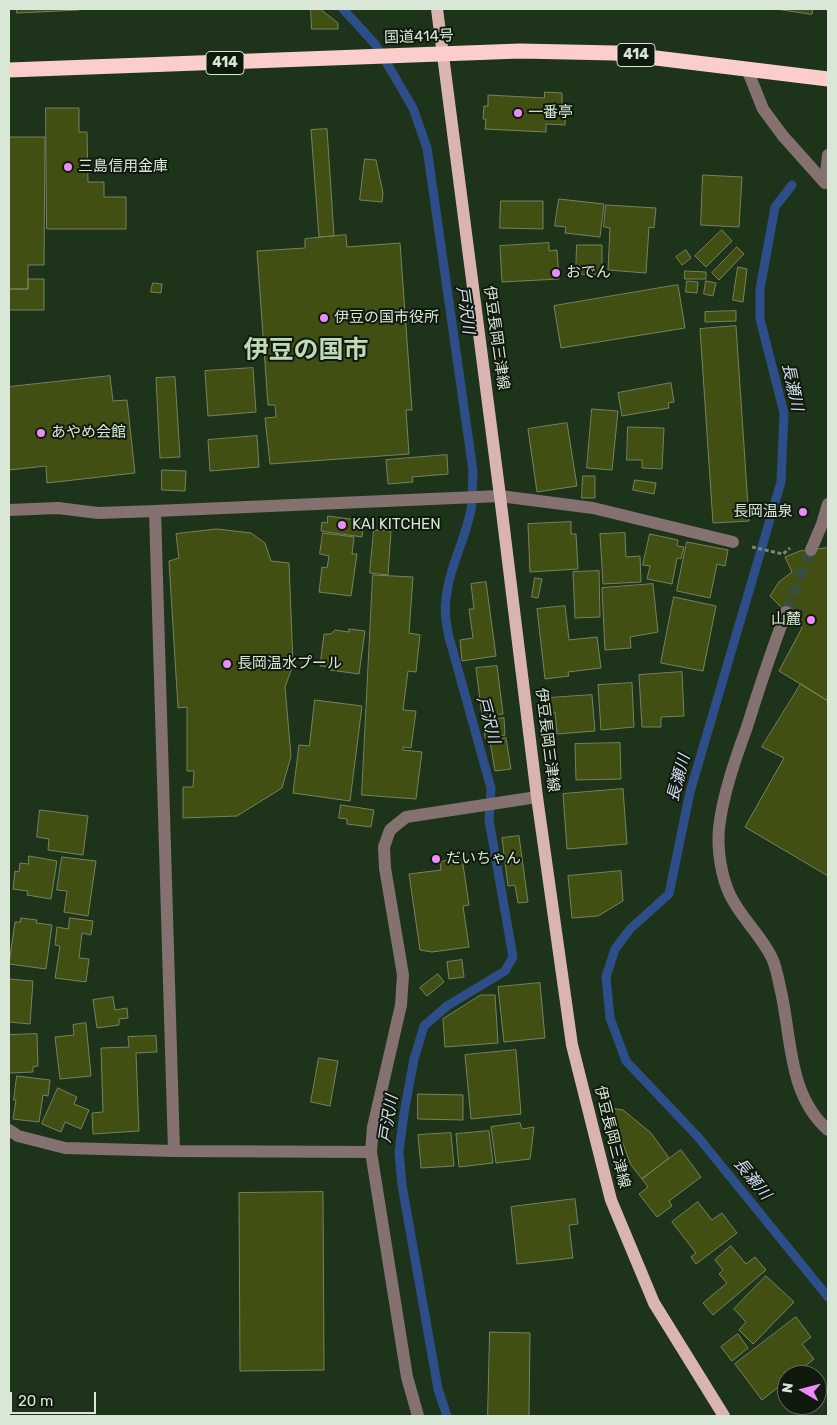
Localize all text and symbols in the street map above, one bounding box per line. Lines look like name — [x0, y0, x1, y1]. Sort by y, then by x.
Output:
street label: 国道414号 — [384, 27, 454, 47]
road number: 414 — [617, 44, 655, 66]
road number: 414 — [206, 52, 244, 74]
place label: 一番亭 — [528, 104, 573, 122]
marker: 一番亭 — [512, 107, 524, 119]
place label: 三島信用金庫 — [78, 158, 168, 176]
marker: 三島信用金庫 — [62, 161, 74, 173]
place label: おでん — [566, 264, 611, 282]
marker: おでん — [550, 267, 562, 279]
water label: 戸沢川 — [452, 285, 478, 335]
street label: 伊豆長岡三津線 — [480, 285, 512, 391]
place label: 伊豆の国市役所 — [334, 309, 439, 327]
marker: 伊豆の国市役所 — [318, 312, 330, 324]
district label: 伊豆の国市 — [244, 336, 368, 366]
water label: 長瀬川 — [778, 362, 806, 412]
place label: あやめ会館 — [51, 424, 126, 442]
marker: あやめ会館 — [35, 427, 47, 439]
place label: 長岡温泉 — [733, 503, 793, 521]
marker: 長岡温泉 — [797, 506, 809, 518]
place label: KAI KITCHEN — [352, 516, 441, 534]
marker: KAI KITCHEN — [336, 519, 348, 531]
place label: 山麓 — [771, 611, 801, 629]
marker: 山麓 — [805, 614, 817, 626]
place label: 長岡温水プール — [237, 655, 342, 673]
marker: 長岡温水プール — [221, 658, 233, 670]
street label: 伊豆長岡三津線 — [532, 687, 562, 793]
water label: 戸沢川 — [473, 694, 503, 746]
water label: 長瀬川 — [664, 752, 694, 804]
place label: だいちゃん — [446, 850, 521, 868]
marker: だいちゃん — [430, 853, 442, 865]
street label: 伊豆長岡三津線 — [591, 1084, 633, 1190]
water label: 戸沢川 — [376, 1094, 402, 1144]
water label: 長瀬川 — [729, 1154, 775, 1204]
north arrow — [777, 1365, 827, 1415]
scale bar — [12, 1382, 99, 1414]
text: N — [779, 1382, 797, 1394]
text: 20 m — [18, 1392, 53, 1410]

